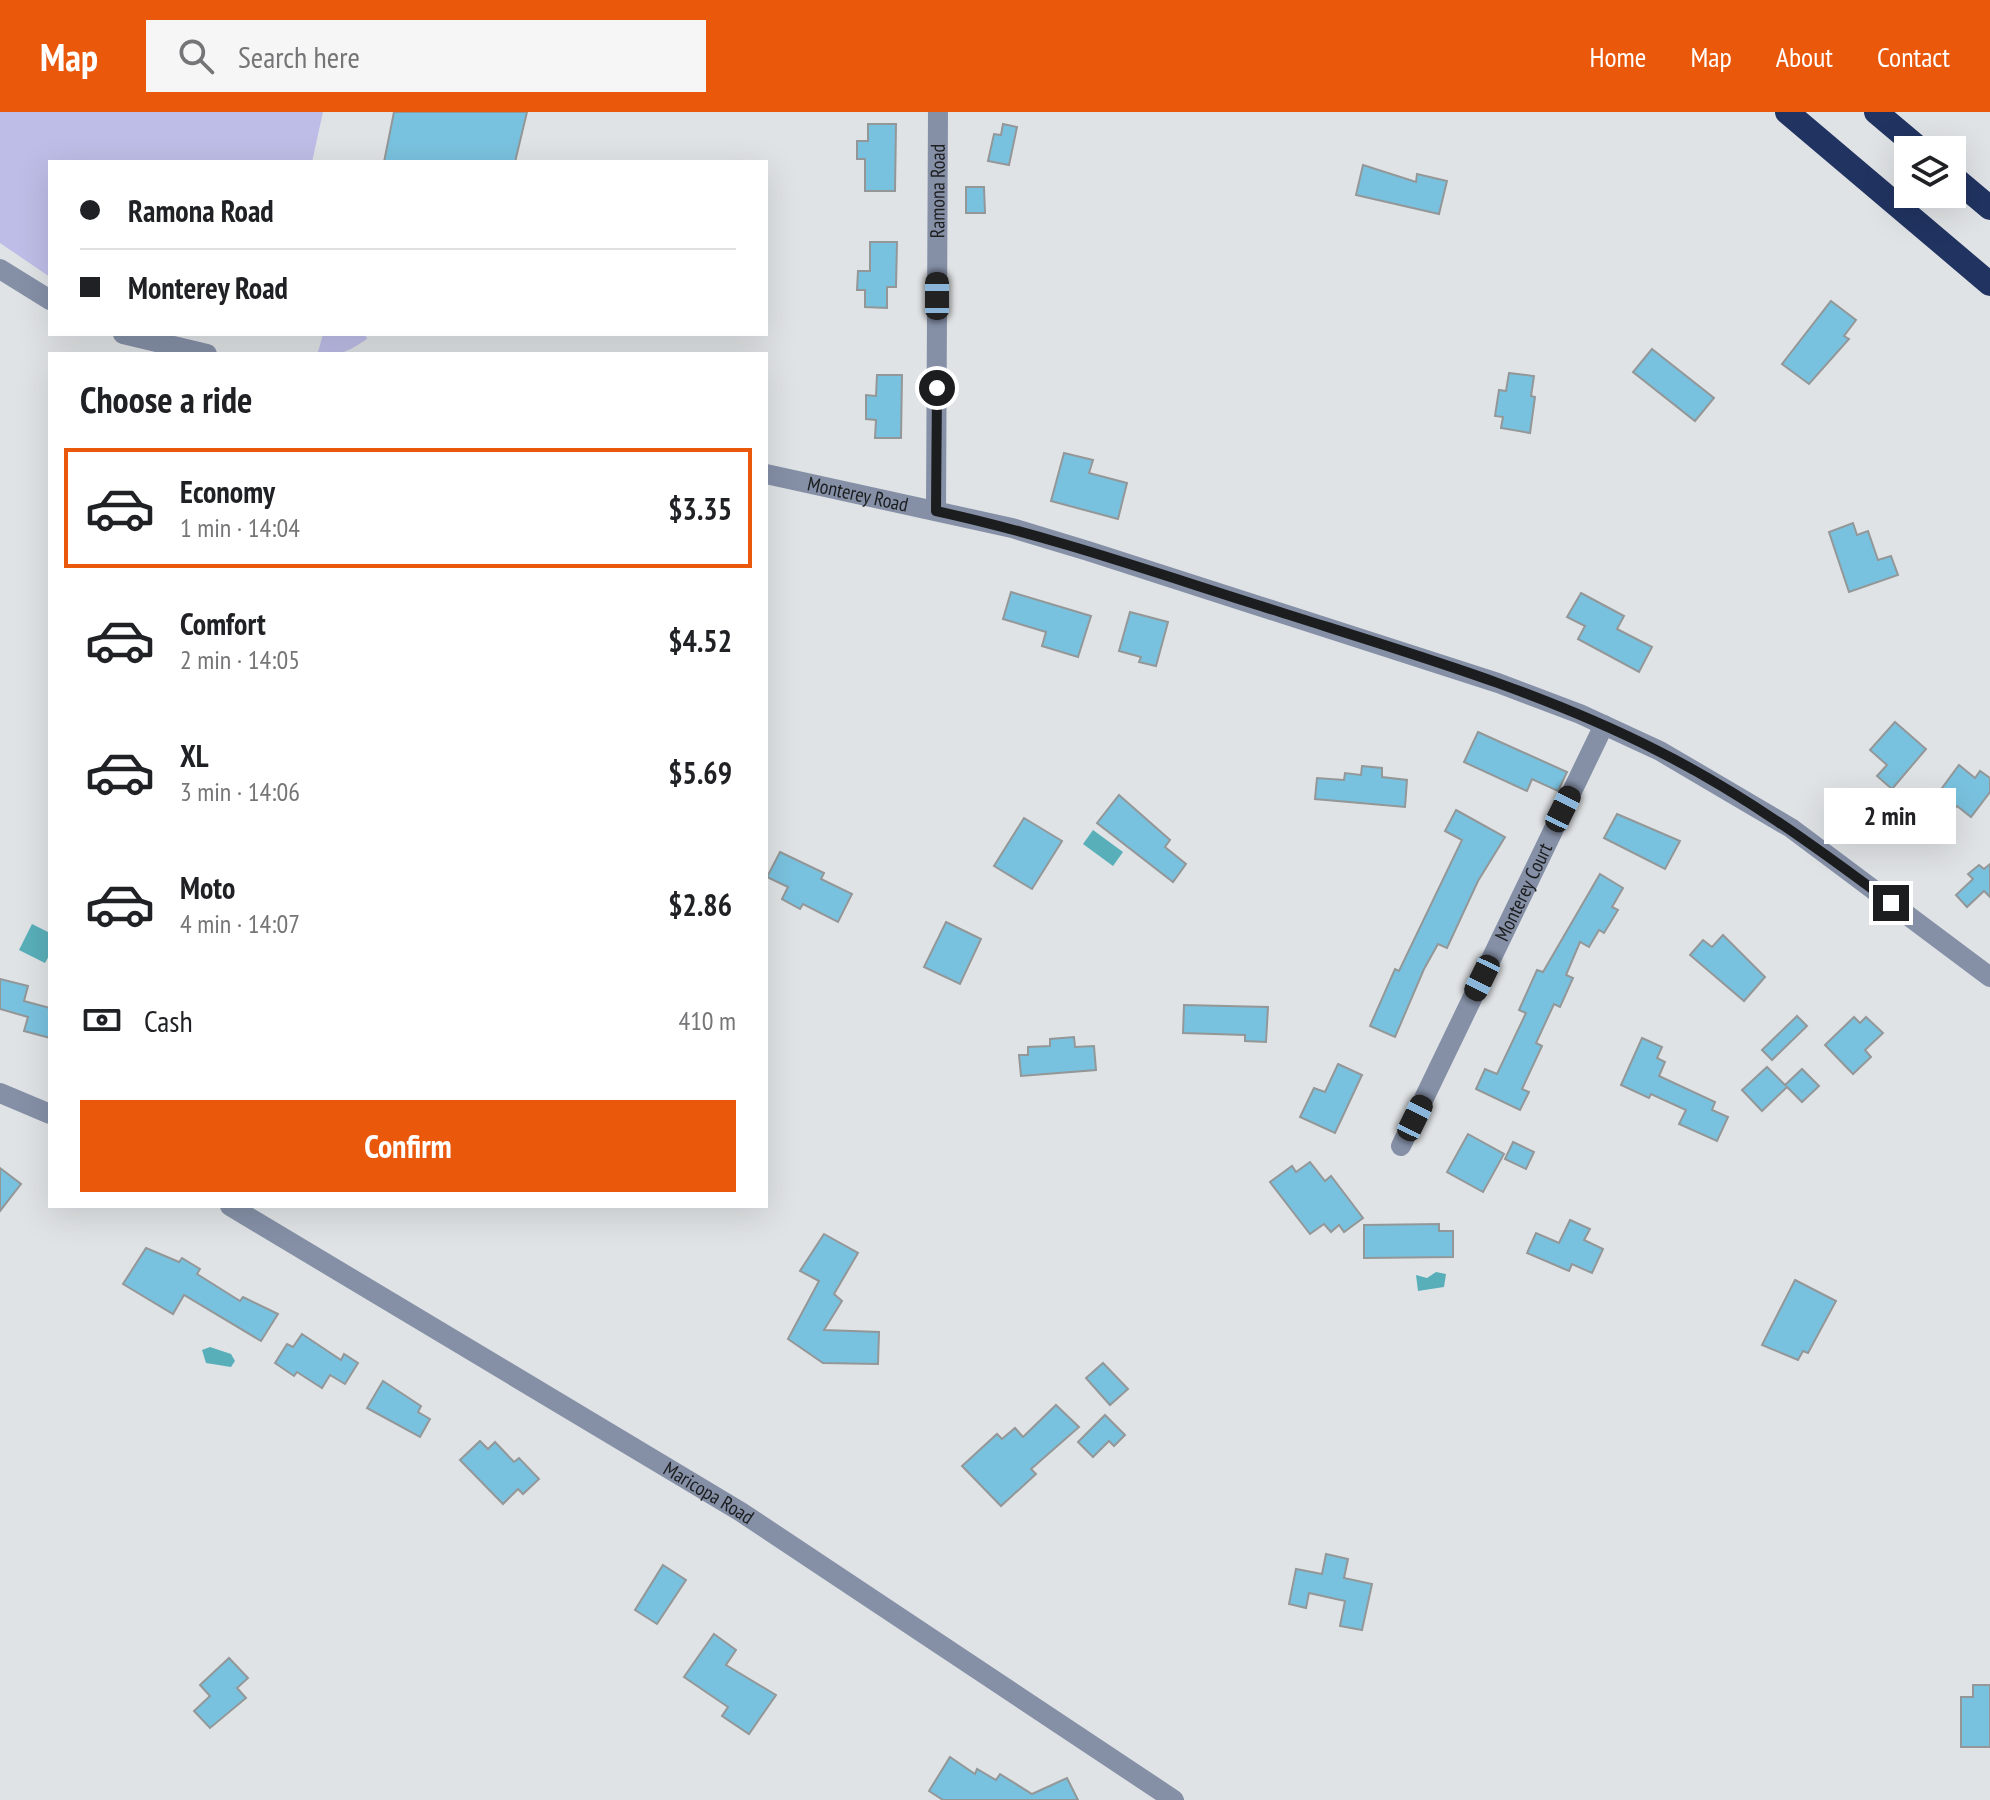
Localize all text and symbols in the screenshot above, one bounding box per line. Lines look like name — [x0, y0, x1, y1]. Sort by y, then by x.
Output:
search box — [146, 20, 706, 92]
text: Map — [40, 32, 98, 81]
icon: search — [174, 34, 218, 78]
text: Search here — [238, 37, 360, 76]
text: Home — [1590, 38, 1646, 75]
text: Map — [1690, 38, 1732, 75]
text: About — [1776, 38, 1833, 75]
text: Contact — [1877, 38, 1950, 75]
map controls — [1894, 136, 1966, 208]
button: layers — [1894, 136, 1966, 208]
street label: Ramona Road — [924, 144, 951, 238]
text: Ramona Road — [128, 191, 274, 230]
text: Monterey Road — [128, 268, 288, 307]
car — [925, 272, 949, 320]
route start — [919, 370, 955, 406]
text: Choose a ride — [80, 376, 252, 423]
street label: Monterey Road — [805, 470, 911, 518]
icon: car — [84, 472, 156, 544]
text: Economy — [180, 472, 275, 511]
text: $3.35 — [668, 489, 732, 528]
text: 1 min · 14:04 — [180, 511, 300, 544]
icon: car — [84, 604, 156, 676]
text: Comfort — [180, 604, 266, 643]
text: $4.52 — [668, 621, 732, 660]
text: 2 min · 14:05 — [180, 643, 300, 676]
icon: car — [84, 736, 156, 808]
text: XL — [180, 736, 209, 775]
text: $5.69 — [668, 753, 732, 792]
text: 3 min · 14:06 — [180, 775, 300, 808]
car — [1542, 782, 1584, 836]
callout: 2 min — [1825, 787, 1957, 843]
text: 2 min — [1864, 799, 1916, 832]
street label: Monterey Court — [1489, 838, 1558, 945]
icon: car — [84, 868, 156, 940]
text: Moto — [180, 868, 235, 907]
text: $2.86 — [668, 885, 732, 924]
route end — [1873, 885, 1909, 921]
text: 4 min · 14:07 — [180, 907, 300, 940]
car — [1461, 951, 1503, 1005]
icon: cash — [80, 998, 124, 1042]
text: Cash — [144, 1001, 193, 1040]
text: 410 m — [678, 1004, 736, 1037]
car — [1394, 1091, 1436, 1145]
button: Confirm — [80, 1100, 736, 1192]
street label: Maricopa Road — [659, 1456, 759, 1530]

